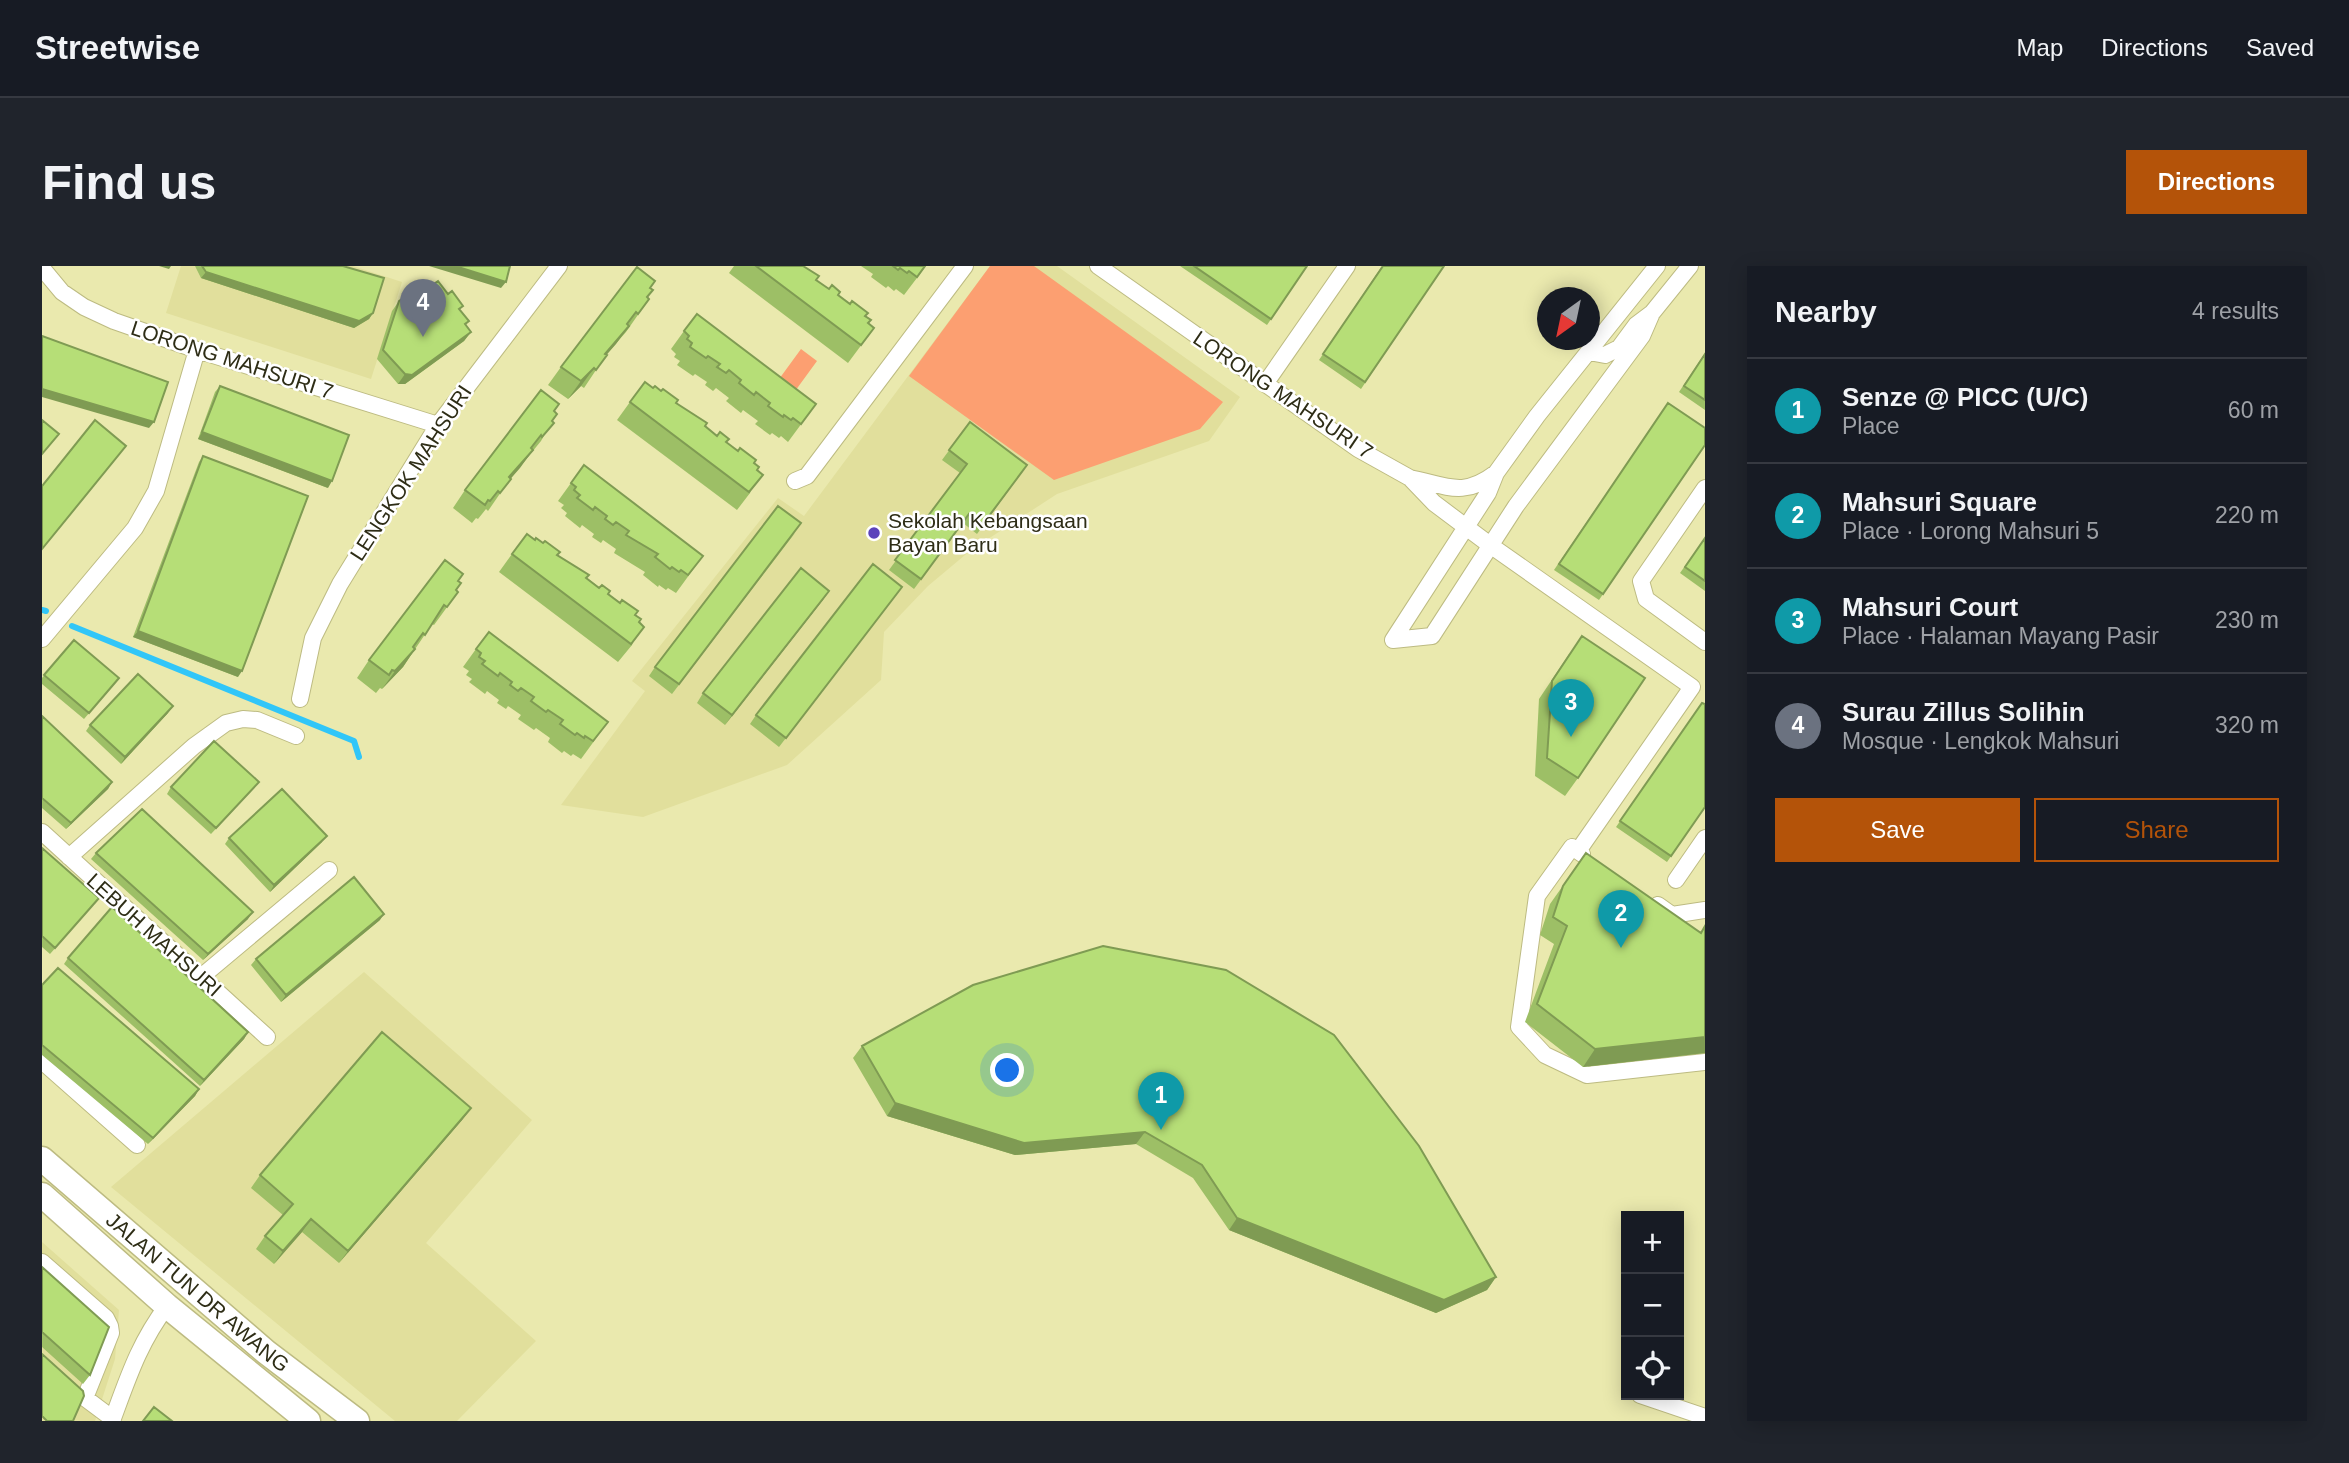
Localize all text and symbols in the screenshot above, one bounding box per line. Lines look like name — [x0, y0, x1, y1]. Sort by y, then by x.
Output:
text: Streetwise — [35, 29, 200, 66]
text: Map — [2017, 34, 2063, 61]
text: Directions — [2101, 34, 2208, 61]
text: Saved — [2246, 34, 2314, 61]
button: Directions — [2126, 150, 2307, 214]
text: Find us — [42, 155, 216, 209]
pin: 4 — [400, 279, 446, 337]
north arrow — [1537, 287, 1600, 350]
text: Nearby — [1775, 295, 1877, 328]
text: 4 results — [2192, 298, 2279, 324]
street label: LORONG MAHSURI 7 — [128, 316, 336, 403]
street label: LORONG MAHSURI 7 — [1189, 326, 1377, 463]
street label: LENGKOK MAHSURI — [345, 381, 476, 565]
text: Senze @ PICC (U/C) — [1842, 382, 2088, 412]
text: 1 — [1792, 397, 1804, 423]
text: 60 m — [2228, 397, 2279, 423]
text: Place — [1842, 413, 1900, 439]
text: Mahsuri Square — [1842, 487, 2037, 517]
text: 2 — [1792, 502, 1804, 528]
text: 220 m — [2215, 502, 2279, 528]
place label: Sekolah Kebangsaan Bayan Baru — [888, 509, 1088, 556]
text: Place · Lorong Mahsuri 5 — [1842, 518, 2099, 544]
marker: Sekolah Kebangsaan Bayan Baru — [866, 525, 882, 541]
text: Mahsuri Court — [1842, 592, 2018, 622]
text: 3 — [1792, 607, 1804, 633]
text: 230 m — [2215, 607, 2279, 633]
text: Place · Halaman Mayang Pasir — [1842, 623, 2159, 649]
pin: 3 — [1548, 679, 1594, 737]
text: Surau Zillus Solihin — [1842, 697, 2085, 727]
text: 4 — [1792, 712, 1804, 738]
text: 320 m — [2215, 712, 2279, 738]
text: Mosque · Lengkok Mahsuri — [1842, 728, 2119, 754]
button: Save — [1775, 798, 2020, 862]
button: Share — [2034, 798, 2279, 862]
street label: LEBUH MAHSURI — [82, 868, 226, 1001]
pin: 2 — [1598, 890, 1644, 948]
your location — [990, 1053, 1024, 1087]
pin: 1 — [1138, 1072, 1184, 1130]
street label: JALAN TUN DR AWANG — [102, 1208, 294, 1376]
map controls — [1621, 1211, 1684, 1400]
button: + — [1621, 1211, 1684, 1274]
button: − — [1621, 1274, 1684, 1337]
button: locate — [1621, 1337, 1684, 1400]

